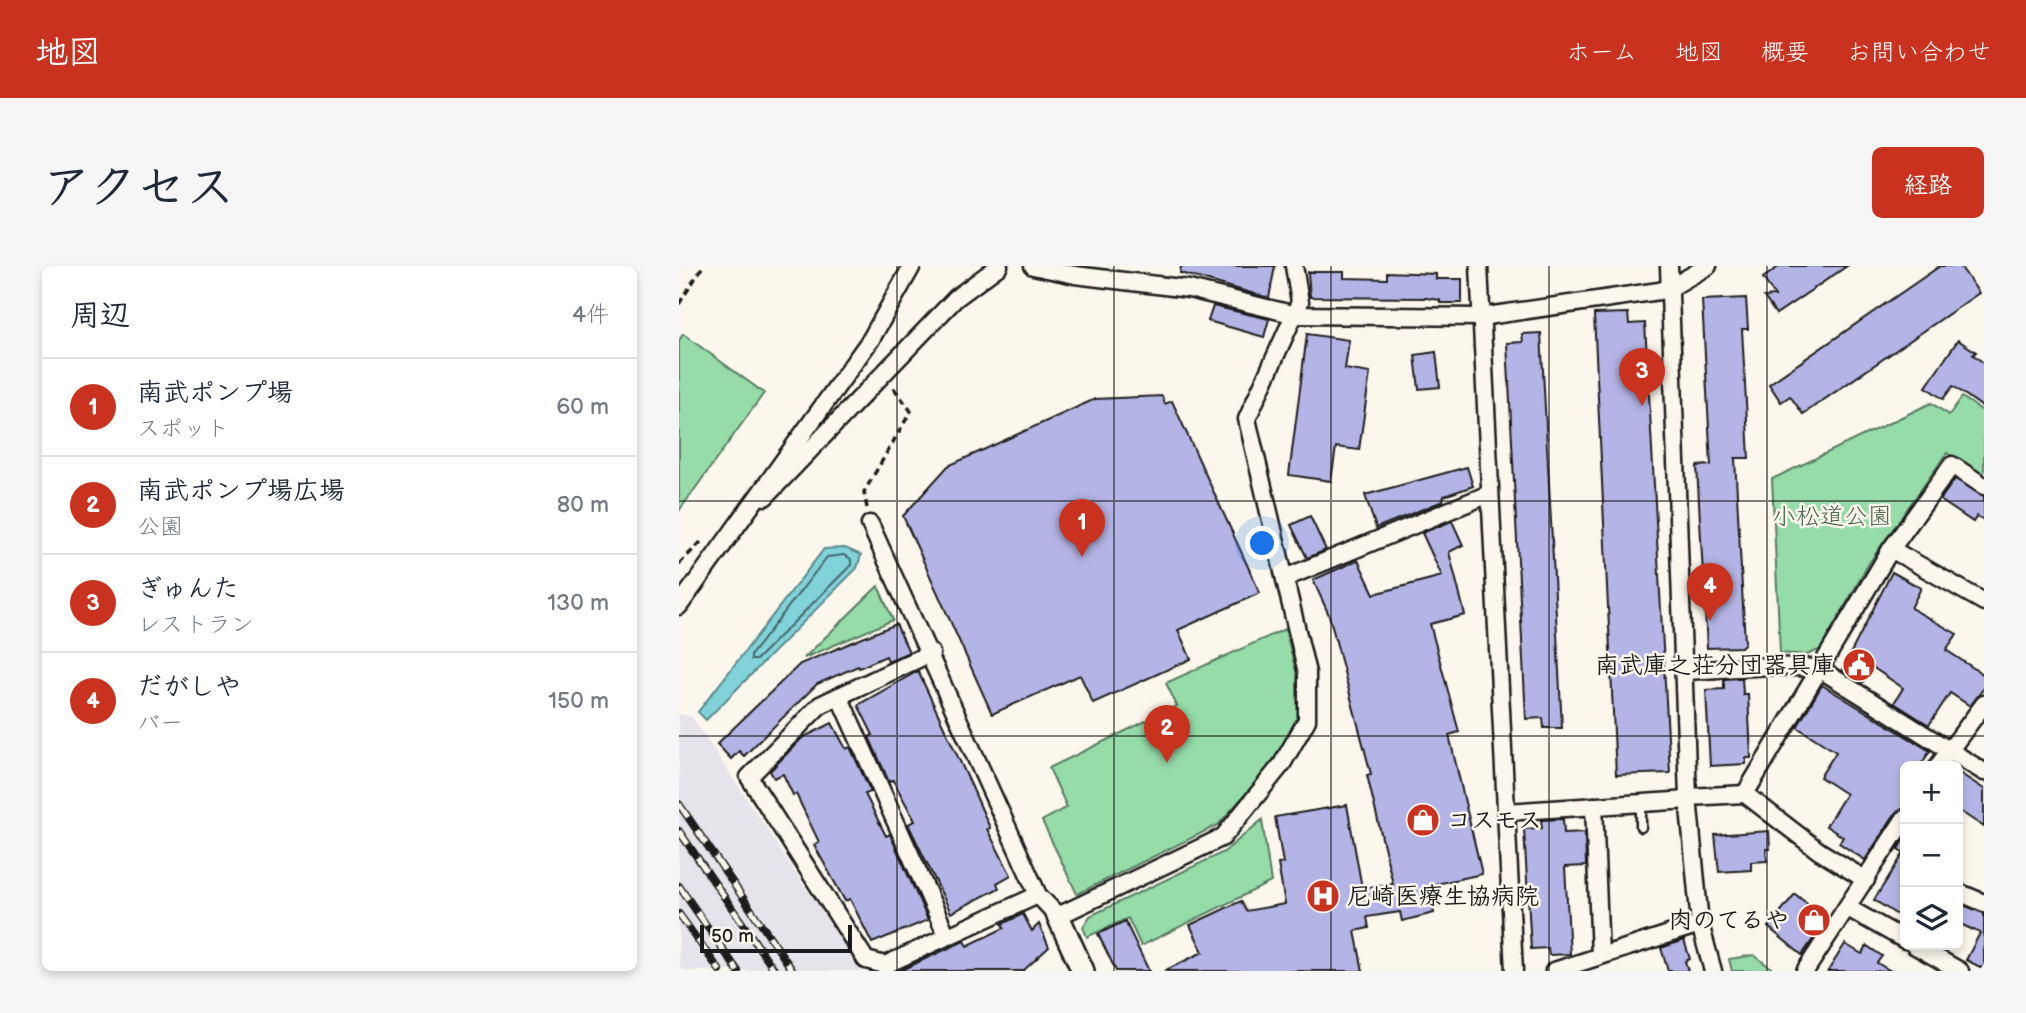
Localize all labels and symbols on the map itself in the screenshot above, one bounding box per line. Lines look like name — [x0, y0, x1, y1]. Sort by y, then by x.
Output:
pin: 3 — [1619, 348, 1665, 406]
pin: 1 — [1059, 499, 1105, 557]
park label: 小松道公園 — [1772, 502, 1892, 531]
your location — [1245, 526, 1279, 560]
pin: 4 — [1687, 563, 1733, 621]
public building icon: 南武庫之荘分団器具庫 — [1840, 646, 1878, 684]
place label: 南武庫之荘分団器具庫 — [1595, 651, 1835, 680]
pin: 2 — [1144, 705, 1190, 763]
shop icon: コスモス — [1404, 801, 1442, 839]
place label: コスモス — [1447, 806, 1542, 835]
hospital icon: 尼崎医療生協病院 — [1304, 877, 1342, 915]
place label: 尼崎医療生協病院 — [1347, 882, 1539, 911]
shop icon: 肉のてるや — [1795, 901, 1833, 939]
place label: 肉のてるや — [1669, 906, 1789, 935]
scale bar — [700, 922, 852, 954]

